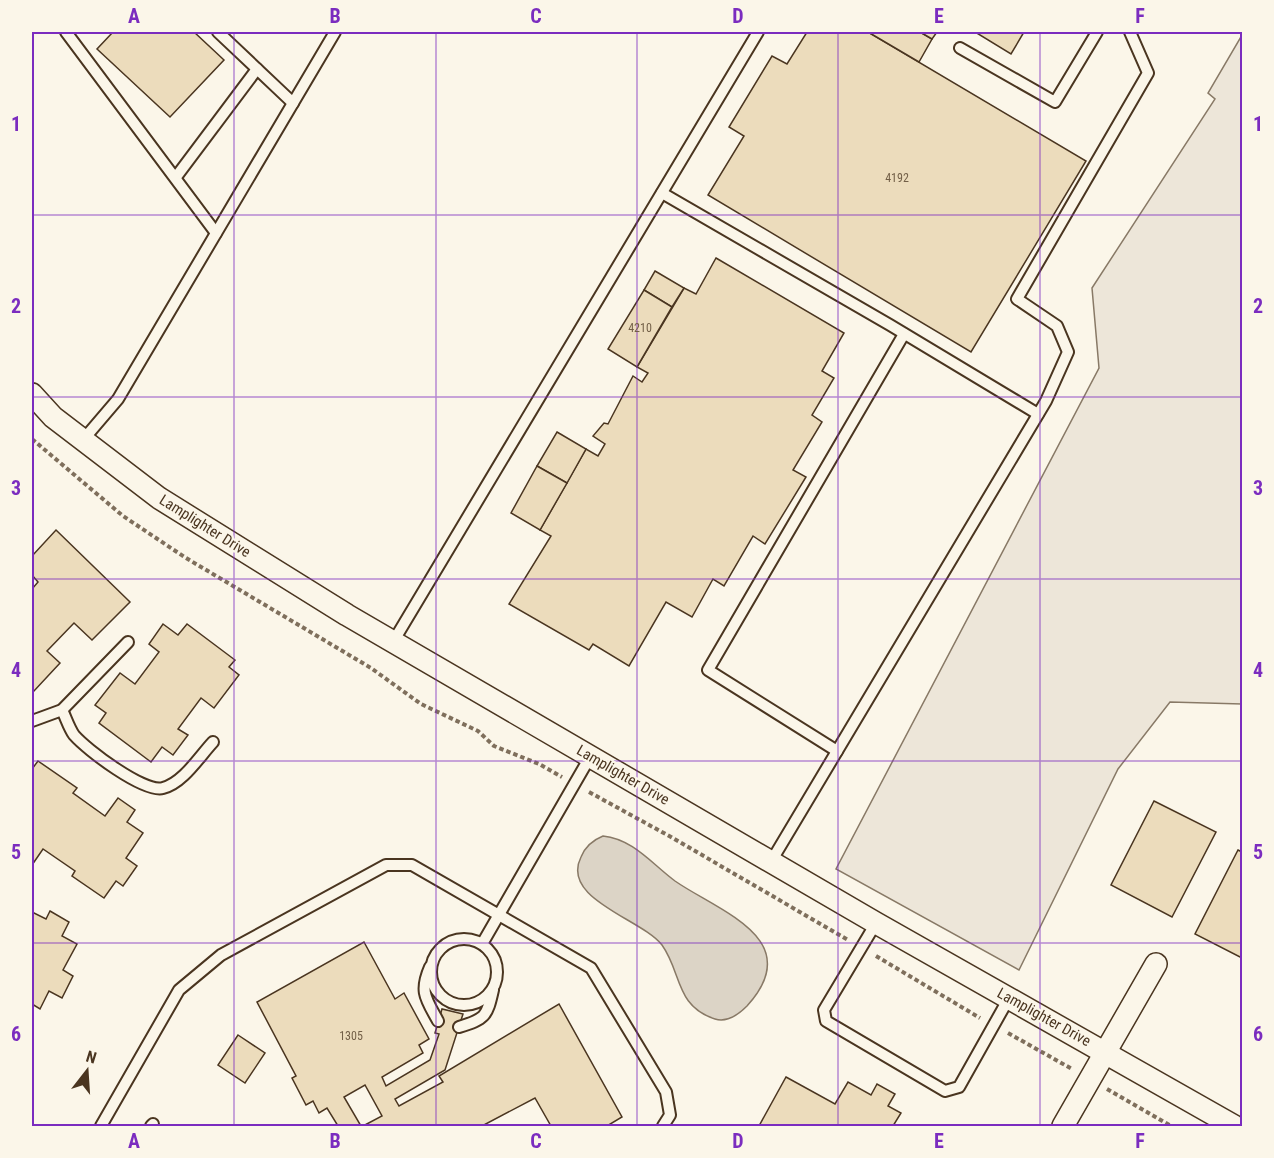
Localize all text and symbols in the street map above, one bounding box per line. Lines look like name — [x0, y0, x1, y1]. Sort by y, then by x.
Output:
text: A — [128, 4, 140, 28]
text: B — [329, 4, 341, 28]
text: C — [530, 4, 542, 28]
text: D — [732, 4, 744, 28]
text: E — [934, 4, 944, 28]
text: F — [1135, 4, 1145, 28]
text: 1 — [11, 112, 21, 136]
text: 1 — [1253, 112, 1263, 136]
house number: 4192 — [885, 171, 909, 185]
text: 2 — [11, 294, 21, 318]
text: 2 — [1253, 294, 1263, 318]
house number: 4210 — [628, 321, 652, 335]
text: 3 — [11, 476, 21, 500]
text: 3 — [1253, 476, 1263, 500]
street label: Lamplighter Drive — [156, 491, 254, 561]
text: 4 — [11, 658, 21, 682]
text: 4 — [1253, 658, 1263, 682]
street label: Lamplighter Drive — [573, 741, 673, 809]
text: 5 — [11, 840, 21, 864]
text: 5 — [1253, 840, 1263, 864]
street label: Lamplighter Drive — [994, 984, 1094, 1050]
text: 6 — [11, 1022, 21, 1046]
text: 6 — [1253, 1022, 1263, 1046]
house number: 1305 — [339, 1029, 363, 1043]
north arrow — [57, 1041, 117, 1101]
text: N — [84, 1047, 99, 1068]
text: A — [128, 1129, 140, 1153]
text: B — [329, 1129, 341, 1153]
text: C — [530, 1129, 542, 1153]
text: D — [732, 1129, 744, 1153]
text: E — [934, 1129, 944, 1153]
text: F — [1135, 1129, 1145, 1153]

